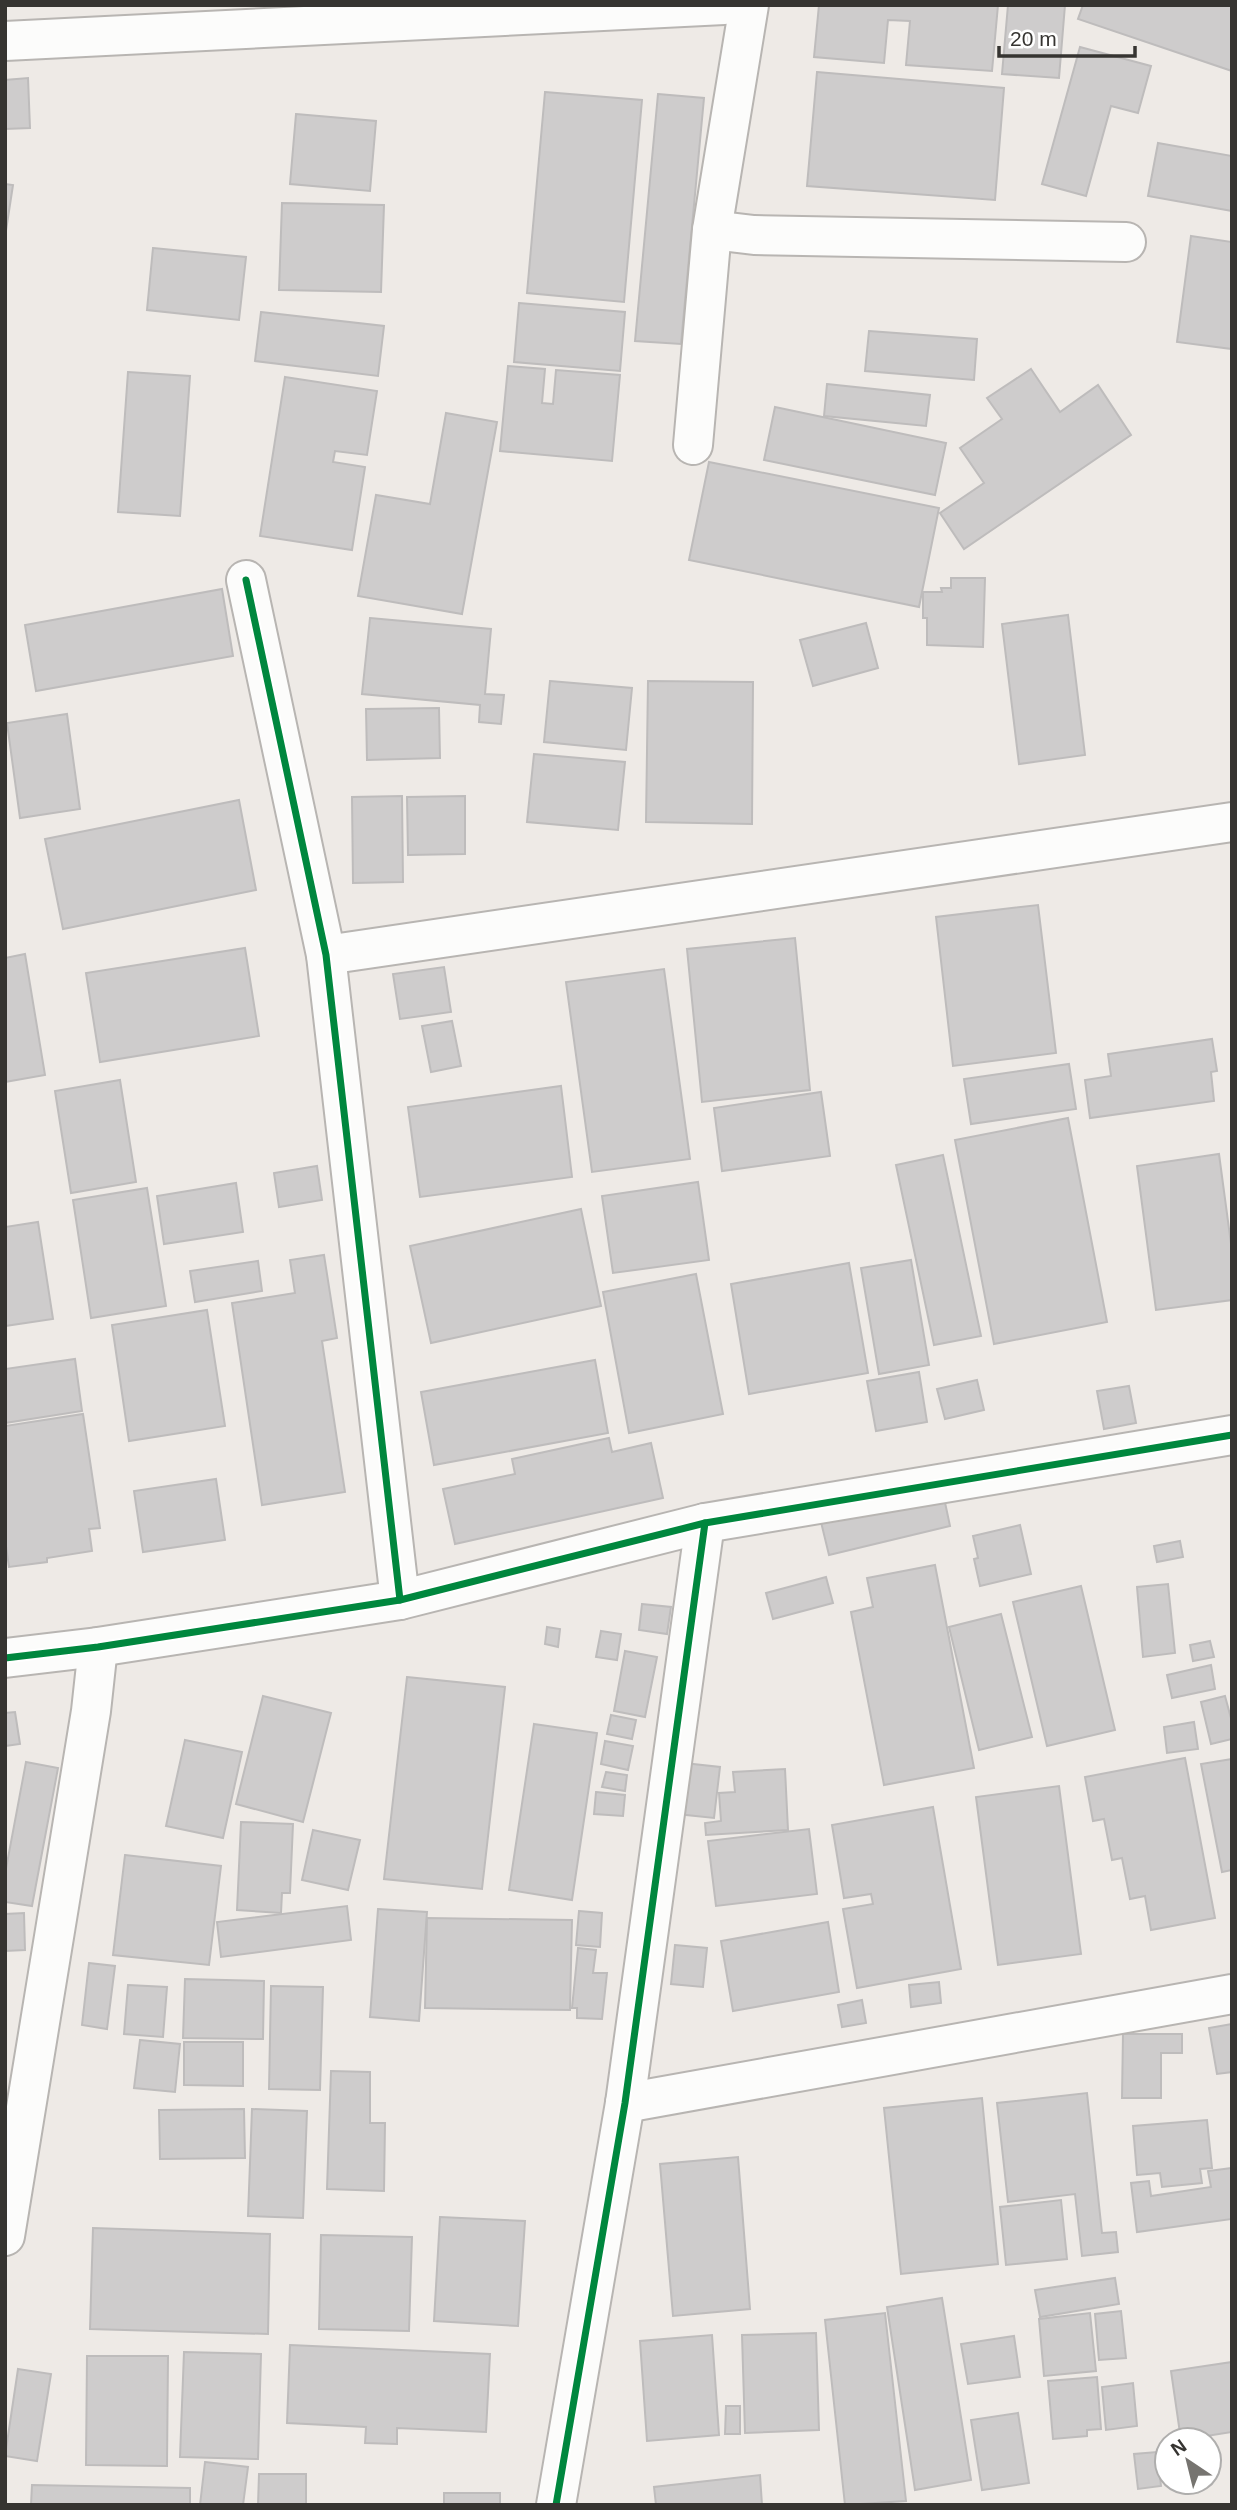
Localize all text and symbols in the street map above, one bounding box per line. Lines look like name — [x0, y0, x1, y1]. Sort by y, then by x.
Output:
scale bar — [999, 14, 1136, 58]
text: 20 m — [1010, 27, 1057, 50]
north arrow — [1153, 2426, 1223, 2496]
text: N — [1167, 2435, 1190, 2460]

